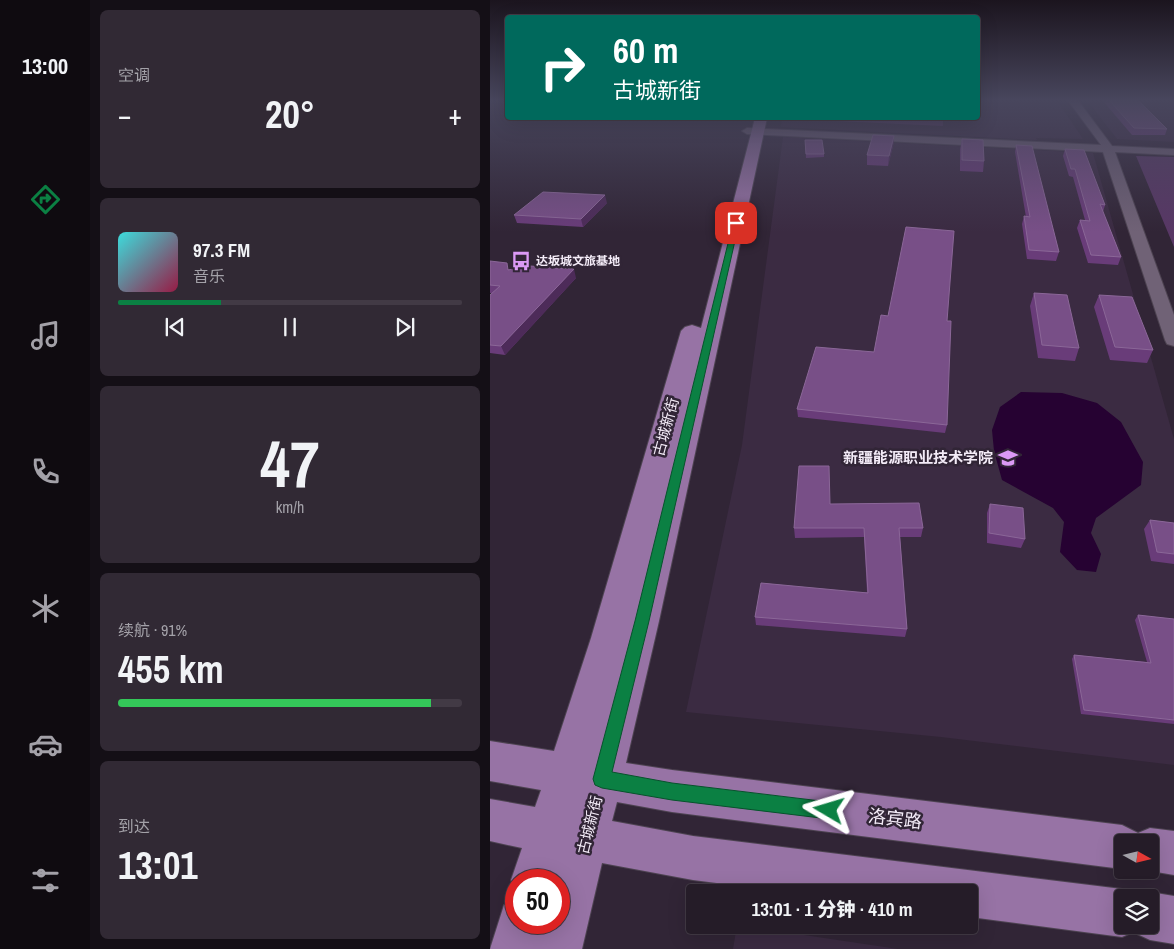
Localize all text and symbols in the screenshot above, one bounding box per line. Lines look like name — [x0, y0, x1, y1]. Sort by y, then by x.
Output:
text: 60 m — [613, 27, 678, 74]
icon: right — [530, 35, 595, 100]
text: 13:00 — [22, 51, 68, 81]
text: 空调 — [118, 64, 150, 86]
text: 古城新街 — [613, 75, 701, 105]
text: 20° — [265, 89, 315, 140]
text: − — [118, 96, 131, 134]
text: + — [449, 96, 462, 134]
icon: directions — [28, 182, 63, 217]
pin — [715, 202, 757, 244]
icon: arrive — [722, 209, 750, 237]
text: 97.3 FM — [193, 237, 250, 263]
bus stop icon: 达坂城文旅基地 — [510, 250, 532, 272]
place label: 达坂城文旅基地 — [536, 253, 620, 269]
text: 音乐 — [193, 265, 225, 287]
icon: previous — [161, 313, 189, 341]
icon: pause — [276, 313, 304, 341]
icon: next — [391, 313, 419, 341]
icon: music — [28, 318, 63, 353]
street label: 古城新街 — [648, 395, 683, 459]
text: 47 — [260, 420, 320, 507]
place label: 新疆能源职业技术学院 — [843, 447, 993, 468]
school or university icon: 新疆能源职业技术学院 — [997, 447, 1019, 469]
icon: phone — [28, 454, 63, 489]
text: km/h — [276, 496, 304, 518]
icon: climate — [28, 591, 63, 626]
text: 续航 · 91% — [118, 619, 187, 641]
text: 455 km — [118, 644, 224, 695]
icon: car — [28, 727, 63, 762]
position arrow — [802, 783, 854, 835]
street label: 古城新街 — [572, 793, 607, 857]
street label: 洛宾路 — [867, 803, 923, 834]
text: 到达 — [118, 815, 150, 837]
north arrow — [1114, 834, 1159, 879]
map controls — [1114, 834, 1159, 934]
text: 13:01 — [118, 840, 198, 891]
icon: filters — [28, 863, 63, 898]
speed limit sign: 50 — [505, 869, 570, 934]
button: layers — [1114, 889, 1159, 934]
text: 13:01 · 1 分钟 · 410 m — [751, 896, 913, 922]

